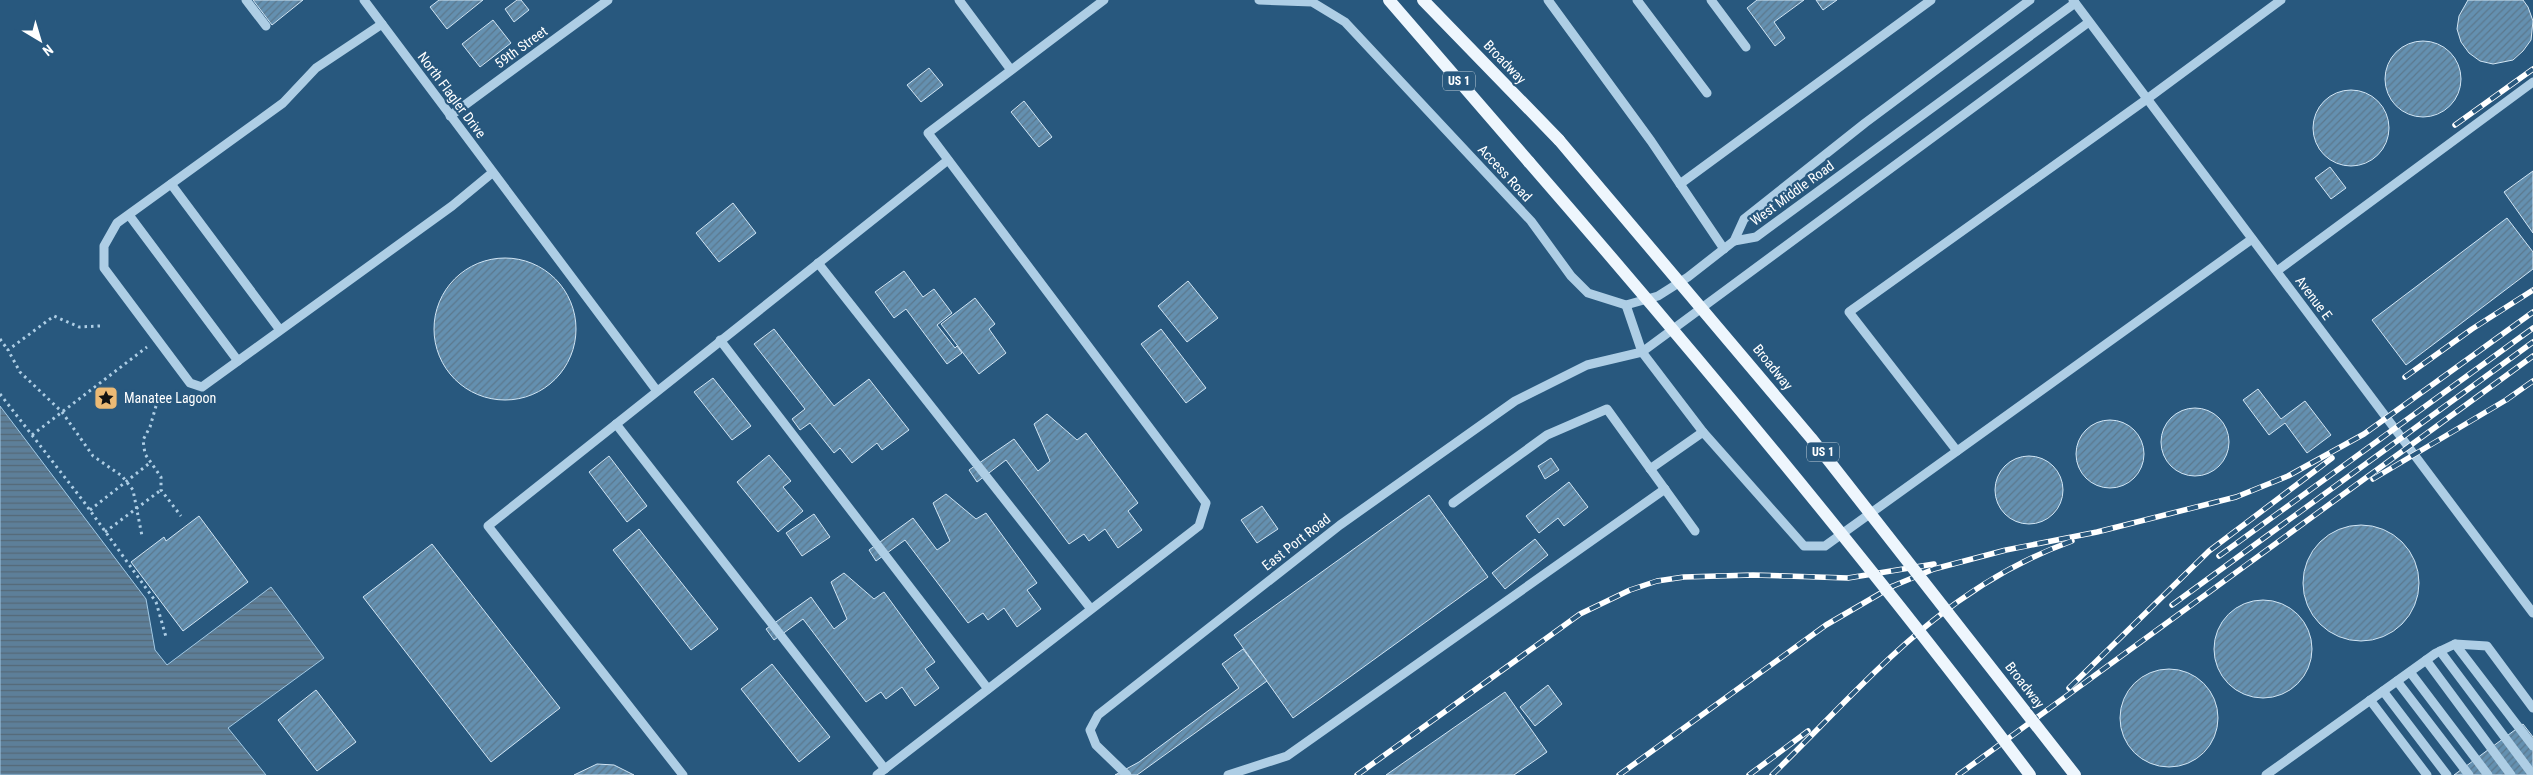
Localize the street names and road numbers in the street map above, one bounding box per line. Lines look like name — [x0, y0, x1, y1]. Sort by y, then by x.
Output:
street label: 59th Street — [492, 23, 550, 71]
street label: Broadway — [1480, 37, 1530, 87]
street label: North Flagler Drive — [415, 49, 490, 141]
road number: US 1 — [1443, 72, 1475, 90]
street label: Access Road — [1475, 141, 1535, 205]
street label: West Middle Road — [1747, 157, 1837, 229]
street label: Avenue E — [2292, 273, 2336, 323]
street label: Broadway — [1750, 341, 1796, 393]
road number: US 1 — [1807, 442, 1839, 462]
street label: East Port Road — [1259, 510, 1333, 574]
street label: Broadway — [2002, 659, 2048, 711]

